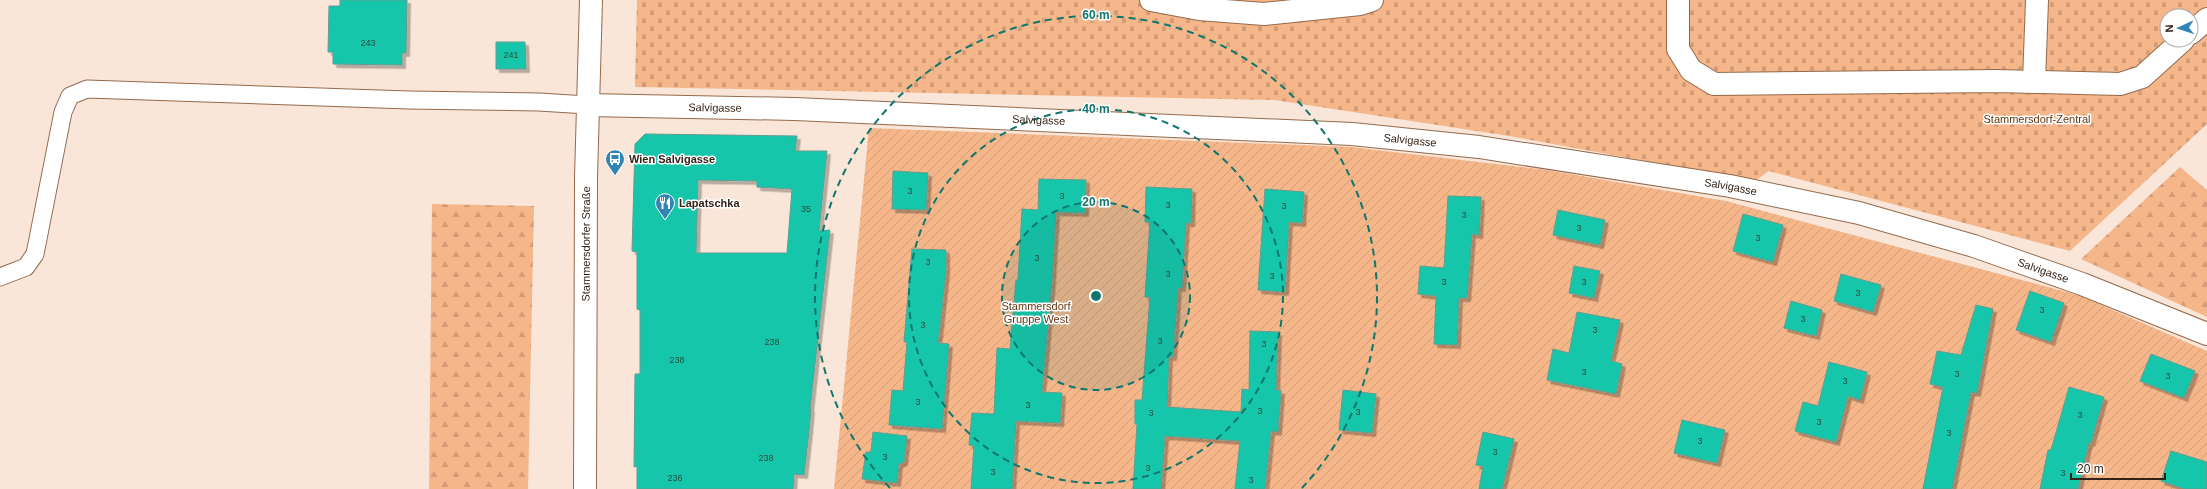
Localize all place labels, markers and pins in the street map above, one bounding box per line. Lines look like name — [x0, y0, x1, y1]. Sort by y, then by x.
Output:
bus stop icon: Wien Salvigasse — [604, 148, 626, 176]
place label: Wien Salvigasse — [629, 153, 715, 165]
restaurant icon: Lapatschka — [654, 192, 676, 220]
place label: Lapatschka — [679, 197, 740, 209]
centre of rings — [1089, 289, 1103, 303]

